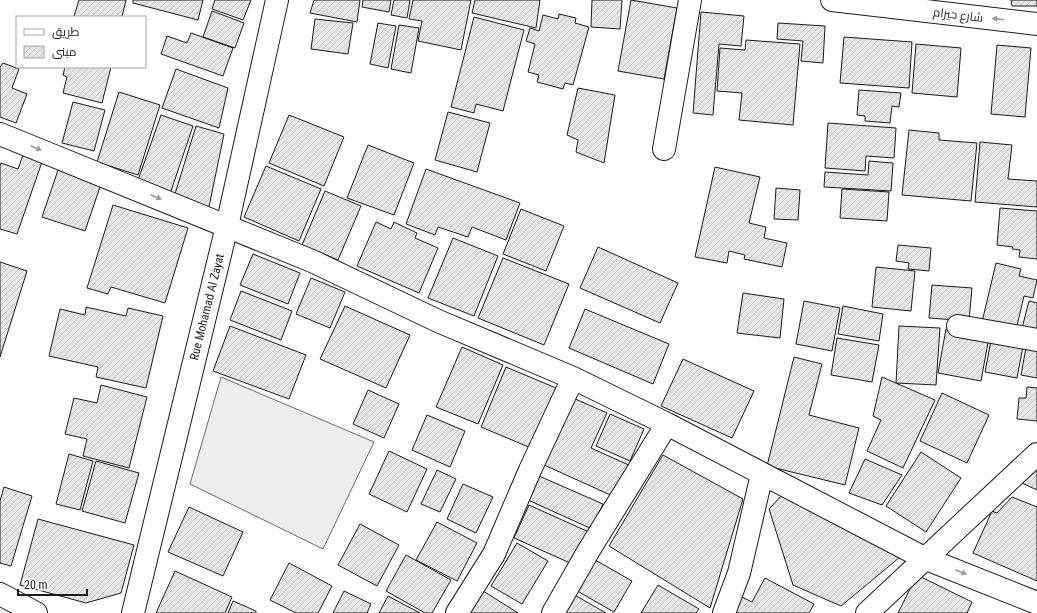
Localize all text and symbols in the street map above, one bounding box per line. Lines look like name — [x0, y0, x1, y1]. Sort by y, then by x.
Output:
street label: شارع حيرام — [932, 5, 984, 26]
legend — [16, 16, 146, 68]
one-way arrow — [992, 16, 1004, 22]
text: طريق — [52, 25, 80, 39]
text: مبنى — [52, 45, 77, 59]
one-way arrow — [31, 146, 43, 152]
one-way arrow — [151, 195, 163, 201]
street label: Rue Mohamad Al Zayat — [187, 252, 227, 362]
one-way arrow — [955, 570, 967, 576]
scale bar — [18, 571, 87, 597]
text: 20 m — [24, 578, 48, 592]

